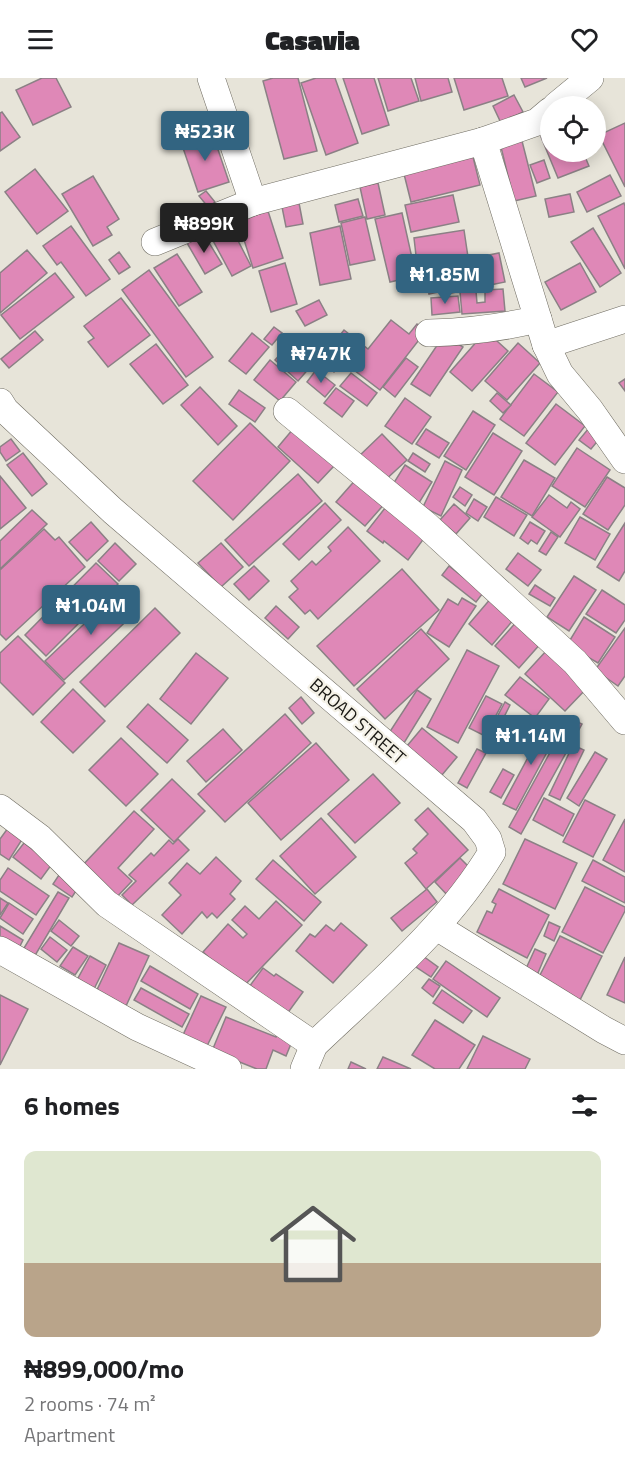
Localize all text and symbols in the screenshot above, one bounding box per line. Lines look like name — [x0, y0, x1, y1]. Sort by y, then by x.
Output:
text: Casavia — [265, 19, 360, 60]
icon: menu — [24, 23, 57, 56]
icon: heart — [568, 23, 601, 56]
map controls — [540, 96, 606, 162]
button: locate — [540, 96, 606, 162]
pin: ₦523K — [163, 111, 247, 162]
text: ₦523K — [175, 115, 235, 146]
pin: ₦899K — [162, 203, 246, 254]
text: ₦899K — [174, 207, 234, 238]
pin: ₦1.85M — [396, 254, 494, 305]
text: ₦1.85M — [410, 258, 480, 289]
pin: ₦747K — [279, 333, 363, 384]
text: ₦747K — [291, 337, 351, 368]
pin: ₦1.04M — [42, 585, 140, 636]
text: ₦1.04M — [56, 589, 126, 620]
street label: BROAD STREET — [304, 672, 412, 771]
pin: ₦1.14M — [482, 715, 580, 766]
text: ₦1.14M — [496, 719, 566, 750]
text: 6 homes — [24, 1086, 120, 1125]
icon: filters — [568, 1089, 601, 1122]
icon: home — [259, 1190, 367, 1298]
text: ₦899,000/mo — [24, 1349, 184, 1388]
text: 2 rooms · 74 m² — [24, 1388, 156, 1419]
text: Apartment — [24, 1419, 115, 1450]

